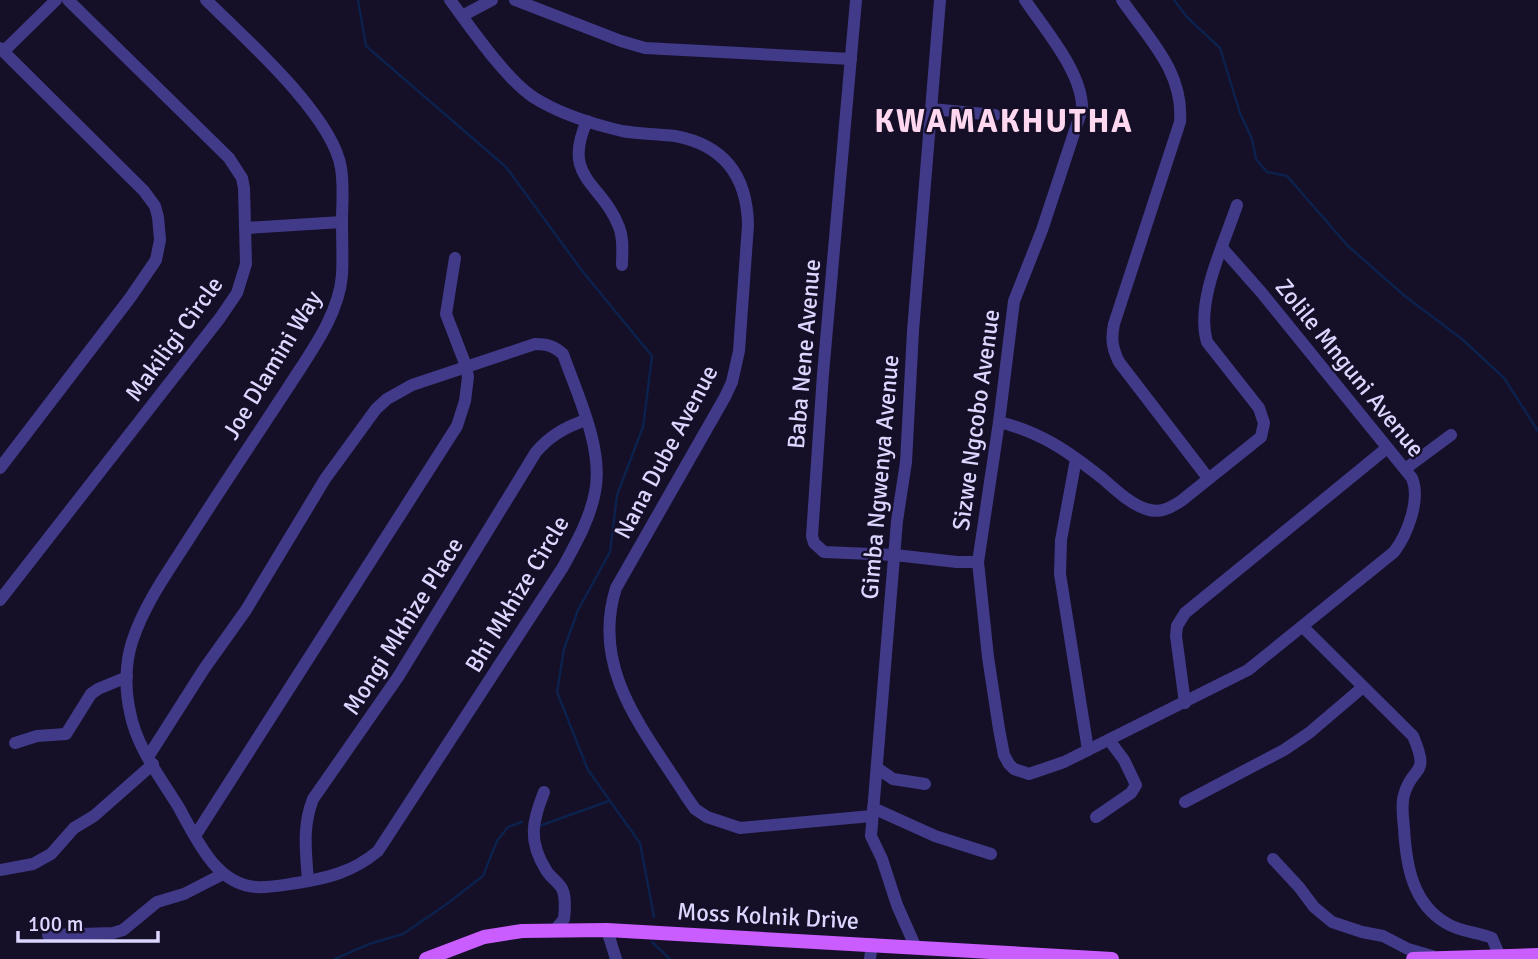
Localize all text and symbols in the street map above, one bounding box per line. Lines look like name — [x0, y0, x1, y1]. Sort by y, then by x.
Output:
district label: KWAMAKHUTHA — [874, 102, 1134, 141]
street label: Baba Nene Avenue — [781, 258, 827, 450]
street label: Makiligi Circle — [119, 271, 229, 407]
street label: Zolile Mnguni Avenue — [1269, 273, 1431, 463]
street label: Joe Dlamini Way — [216, 285, 328, 445]
street label: Sizwe Ngcobo Avenue — [946, 307, 1006, 533]
street label: Gimba Ngwenya Avenue — [854, 353, 906, 601]
street label: Nana Dube Avenue — [608, 360, 724, 544]
street label: Bhi Mkhize Circle — [458, 510, 576, 678]
street label: Mongi Mkhize Place — [336, 532, 470, 720]
street label: Moss Kolnik Drive — [676, 896, 860, 936]
scale bar — [18, 900, 158, 944]
text: 100 m — [28, 911, 83, 937]

